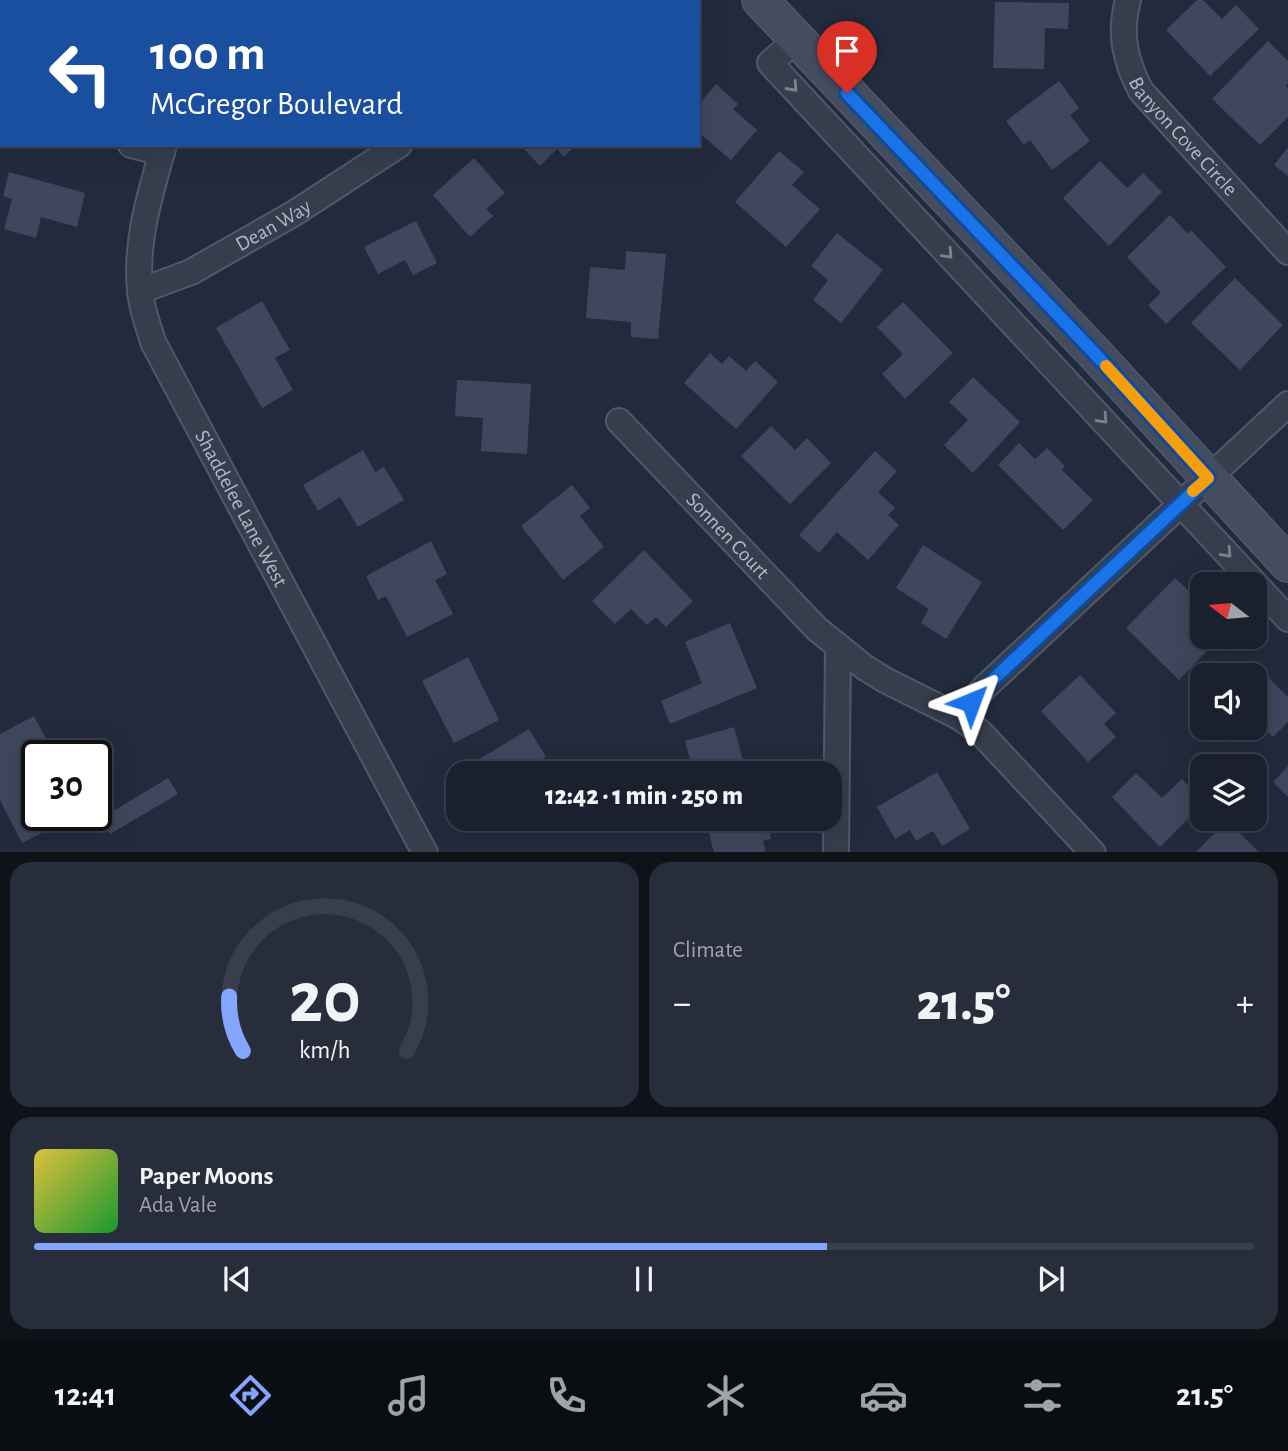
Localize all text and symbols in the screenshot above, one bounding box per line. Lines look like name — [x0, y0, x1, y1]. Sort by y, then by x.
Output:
pin — [817, 21, 877, 93]
icon: left — [35, 28, 126, 119]
text: 100 m — [150, 30, 266, 79]
icon: arrive — [828, 32, 866, 70]
street label: Banyon Cove Circle — [1125, 73, 1242, 200]
one-way arrow — [784, 79, 797, 92]
text: McGregor Boulevard — [150, 88, 403, 120]
street label: Dean Way — [232, 195, 315, 255]
one-way arrow — [939, 246, 952, 259]
one-way arrow — [1095, 411, 1108, 424]
street label: Shaddelee Lane West — [191, 427, 292, 590]
street label: Sonnen Court — [682, 488, 774, 583]
one-way arrow — [1218, 545, 1231, 558]
north arrow — [1190, 572, 1267, 649]
map controls — [1190, 572, 1267, 831]
button: sound — [1190, 663, 1267, 740]
position arrow — [934, 665, 1008, 739]
speed limit sign: 30 — [21, 740, 112, 831]
button: layers — [1190, 754, 1267, 831]
text: 12:42 · 1 min · 250 m — [545, 783, 743, 809]
text: Climate — [673, 939, 743, 962]
text: 20 — [288, 963, 361, 1036]
text: 21.5° — [917, 977, 1010, 1029]
text: − — [673, 985, 691, 1023]
text: + — [1236, 985, 1254, 1023]
text: km/h — [299, 1037, 350, 1062]
text: Paper Moons — [139, 1163, 274, 1189]
text: Ada Vale — [139, 1194, 217, 1217]
icon: previous — [218, 1260, 256, 1298]
icon: pause — [625, 1260, 663, 1298]
icon: next — [1032, 1260, 1070, 1298]
icon: directions — [226, 1371, 275, 1420]
icon: music — [384, 1371, 433, 1420]
icon: phone — [542, 1371, 591, 1420]
icon: climate — [701, 1371, 750, 1420]
icon: car — [859, 1371, 908, 1420]
icon: filters — [1018, 1371, 1067, 1420]
text: 12:41 — [55, 1379, 116, 1411]
text: 21.5° — [1176, 1379, 1233, 1411]

